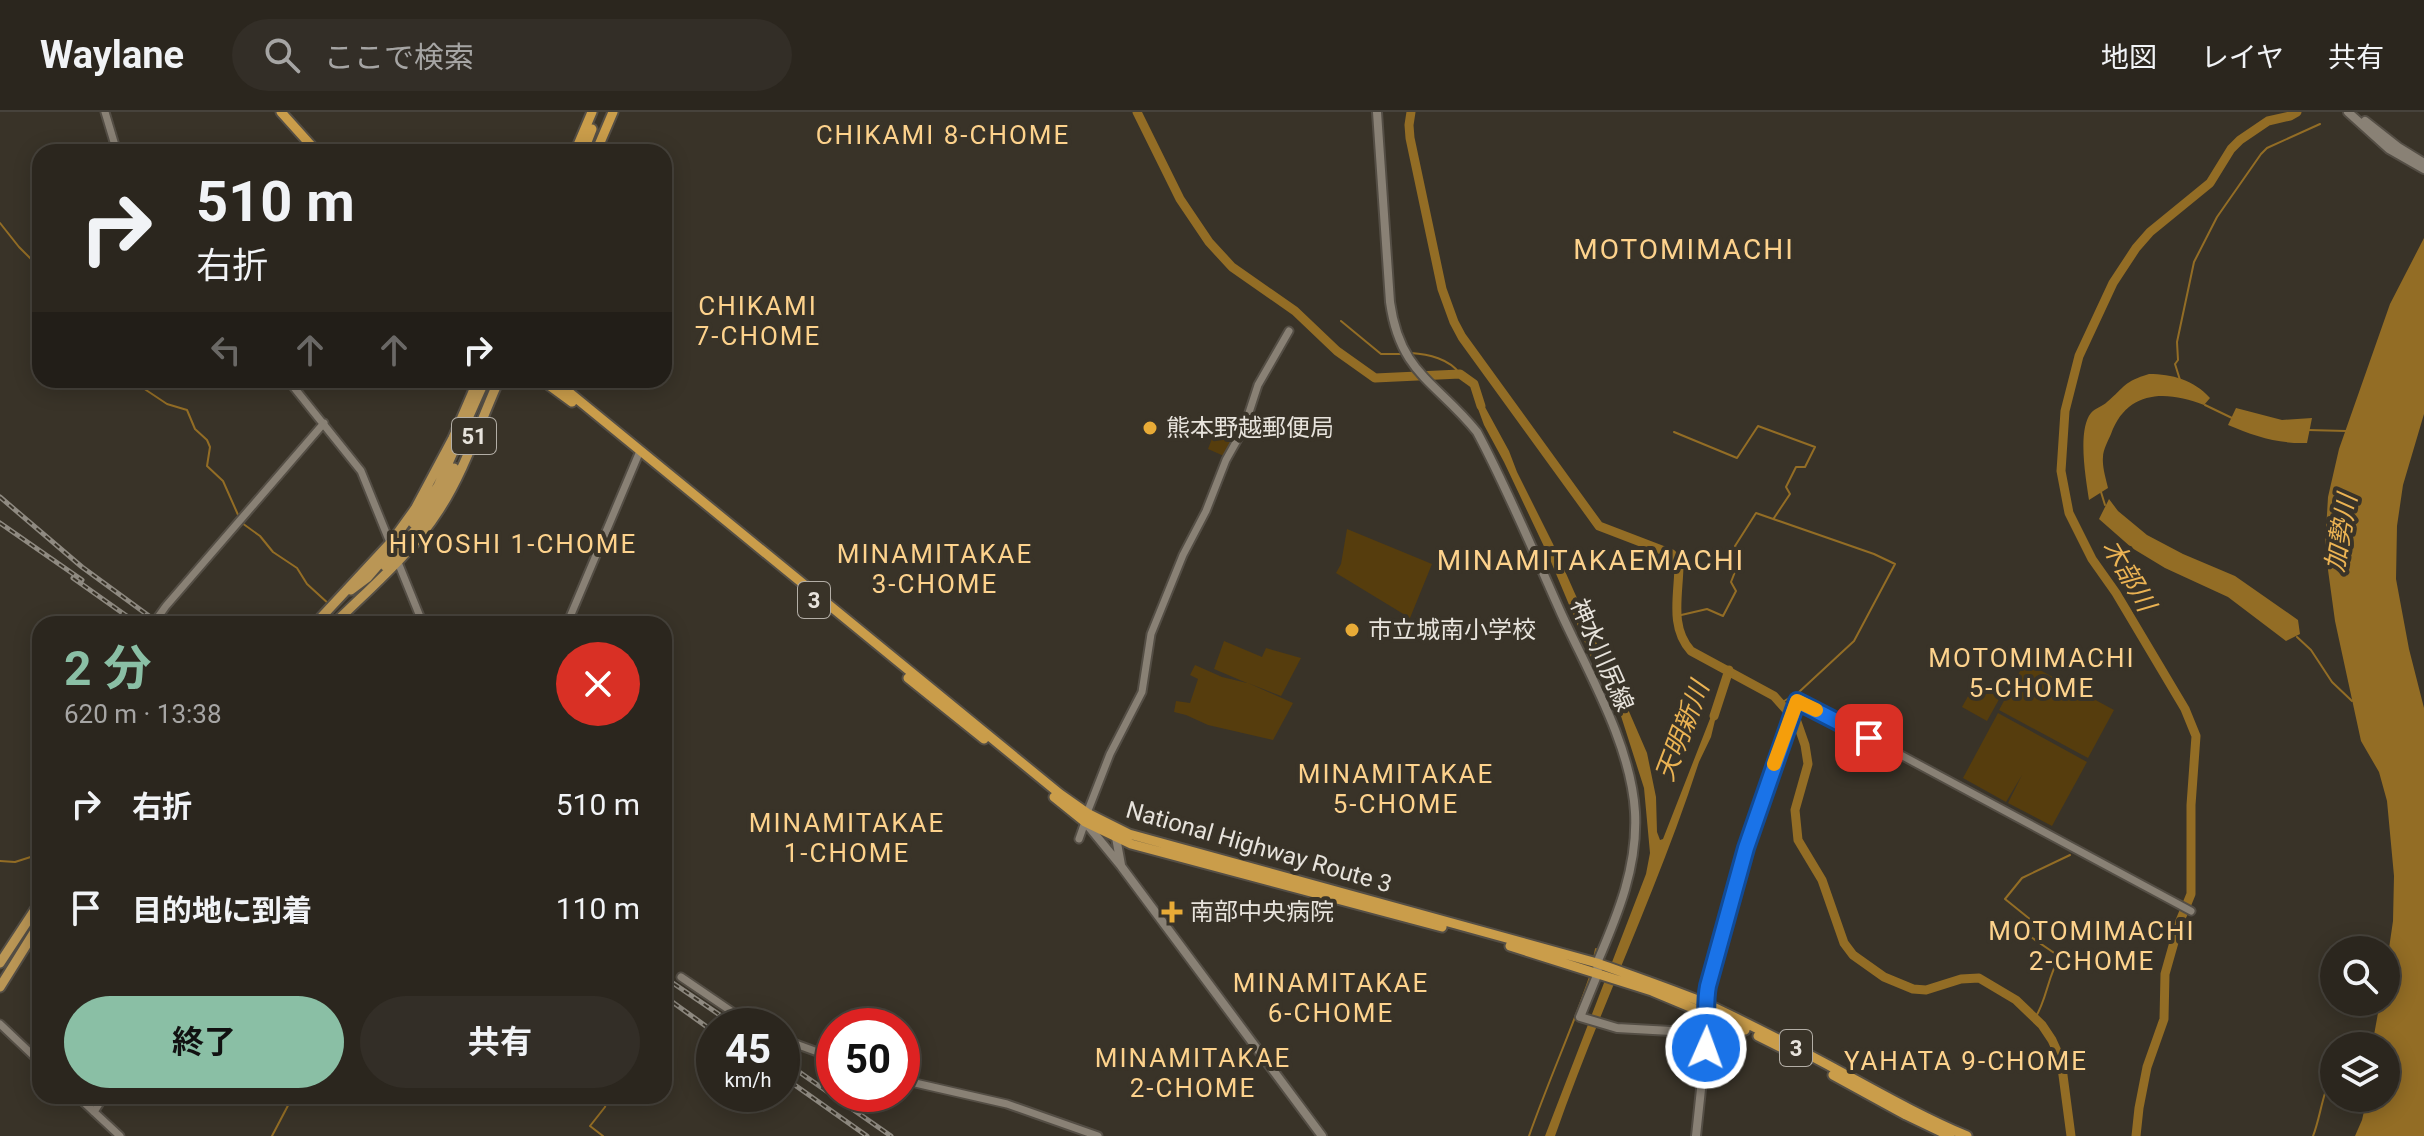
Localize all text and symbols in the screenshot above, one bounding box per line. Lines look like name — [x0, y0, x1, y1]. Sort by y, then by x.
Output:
search box — [232, 19, 792, 91]
text: Waylane — [40, 33, 184, 77]
icon: search — [260, 33, 304, 77]
text: ここで検索 — [324, 40, 474, 75]
text: 地図 — [2101, 41, 2157, 74]
text: レイヤ — [2201, 41, 2284, 74]
text: 共有 — [2328, 41, 2384, 74]
district label: CHIKAMI 8-CHOME — [816, 120, 1070, 150]
text: 510 m — [196, 169, 355, 235]
icon: right — [64, 176, 168, 280]
district label: MOTOMIMACHI — [1573, 233, 1795, 266]
text: 右折 — [196, 245, 268, 287]
district label: CHIKAMI 7-CHOME — [695, 291, 821, 351]
icon: left — [204, 328, 248, 372]
icon: ahead — [288, 328, 332, 372]
icon: ahead — [372, 328, 416, 372]
icon: right — [456, 328, 500, 372]
place label: 熊本野越郵便局 — [1166, 414, 1334, 442]
road number: 51 — [452, 418, 496, 454]
marker: 熊本野越郵便局 — [1141, 419, 1159, 437]
water label: 加勢川 — [2319, 489, 2363, 574]
district label: HIYOSHI 1-CHOME — [389, 529, 637, 559]
water label: 木部川 — [2097, 534, 2163, 619]
district label: MINAMITAKAE 3-CHOME — [837, 539, 1033, 599]
district label: MINAMITAKAEMACHI — [1437, 544, 1745, 577]
road number: 3 — [798, 582, 830, 618]
street label: 神水川尻線 — [1565, 594, 1639, 716]
place label: 市立城南小学校 — [1368, 616, 1536, 644]
marker: 市立城南小学校 — [1343, 621, 1361, 639]
text: 2 分 — [64, 640, 151, 697]
button: close — [556, 642, 640, 726]
district label: MOTOMIMACHI 5-CHOME — [1928, 643, 2136, 703]
water label: 天明新川 — [1649, 674, 1716, 785]
text: 620 m · 13:38 — [64, 699, 222, 729]
pin — [1835, 704, 1903, 772]
icon: arrive — [1847, 716, 1891, 760]
district label: MINAMITAKAE 5-CHOME — [1298, 759, 1494, 819]
icon: right — [64, 782, 108, 826]
text: 510 m — [556, 787, 640, 822]
text: 右折 — [132, 789, 192, 824]
street label: National Highway Route 3 — [1123, 796, 1395, 898]
district label: MINAMITAKAE 1-CHOME — [749, 808, 945, 868]
icon: arrive — [64, 886, 108, 930]
text: 110 m — [556, 891, 640, 926]
text: 目的地に到着 — [132, 893, 312, 928]
place label: 南部中央病院 — [1190, 898, 1334, 926]
marker: 南部中央病院 — [1161, 901, 1183, 923]
district label: MOTOMIMACHI 2-CHOME — [1988, 916, 2196, 976]
map controls — [2320, 936, 2400, 1112]
button: search — [2320, 936, 2400, 1016]
district label: MINAMITAKAE 6-CHOME — [1233, 968, 1429, 1028]
button: 終了 — [64, 996, 344, 1088]
button: 共有 — [360, 996, 640, 1088]
position arrow — [1664, 1006, 1748, 1090]
speed limit sign: 50 — [816, 1008, 920, 1112]
text: 45 — [725, 1026, 771, 1073]
road number: 3 — [1780, 1030, 1812, 1066]
button: layers — [2320, 1032, 2400, 1112]
district label: MINAMITAKAE 2-CHOME — [1095, 1043, 1291, 1103]
district label: YAHATA 9-CHOME — [1844, 1046, 2088, 1076]
text: km/h — [725, 1068, 771, 1092]

